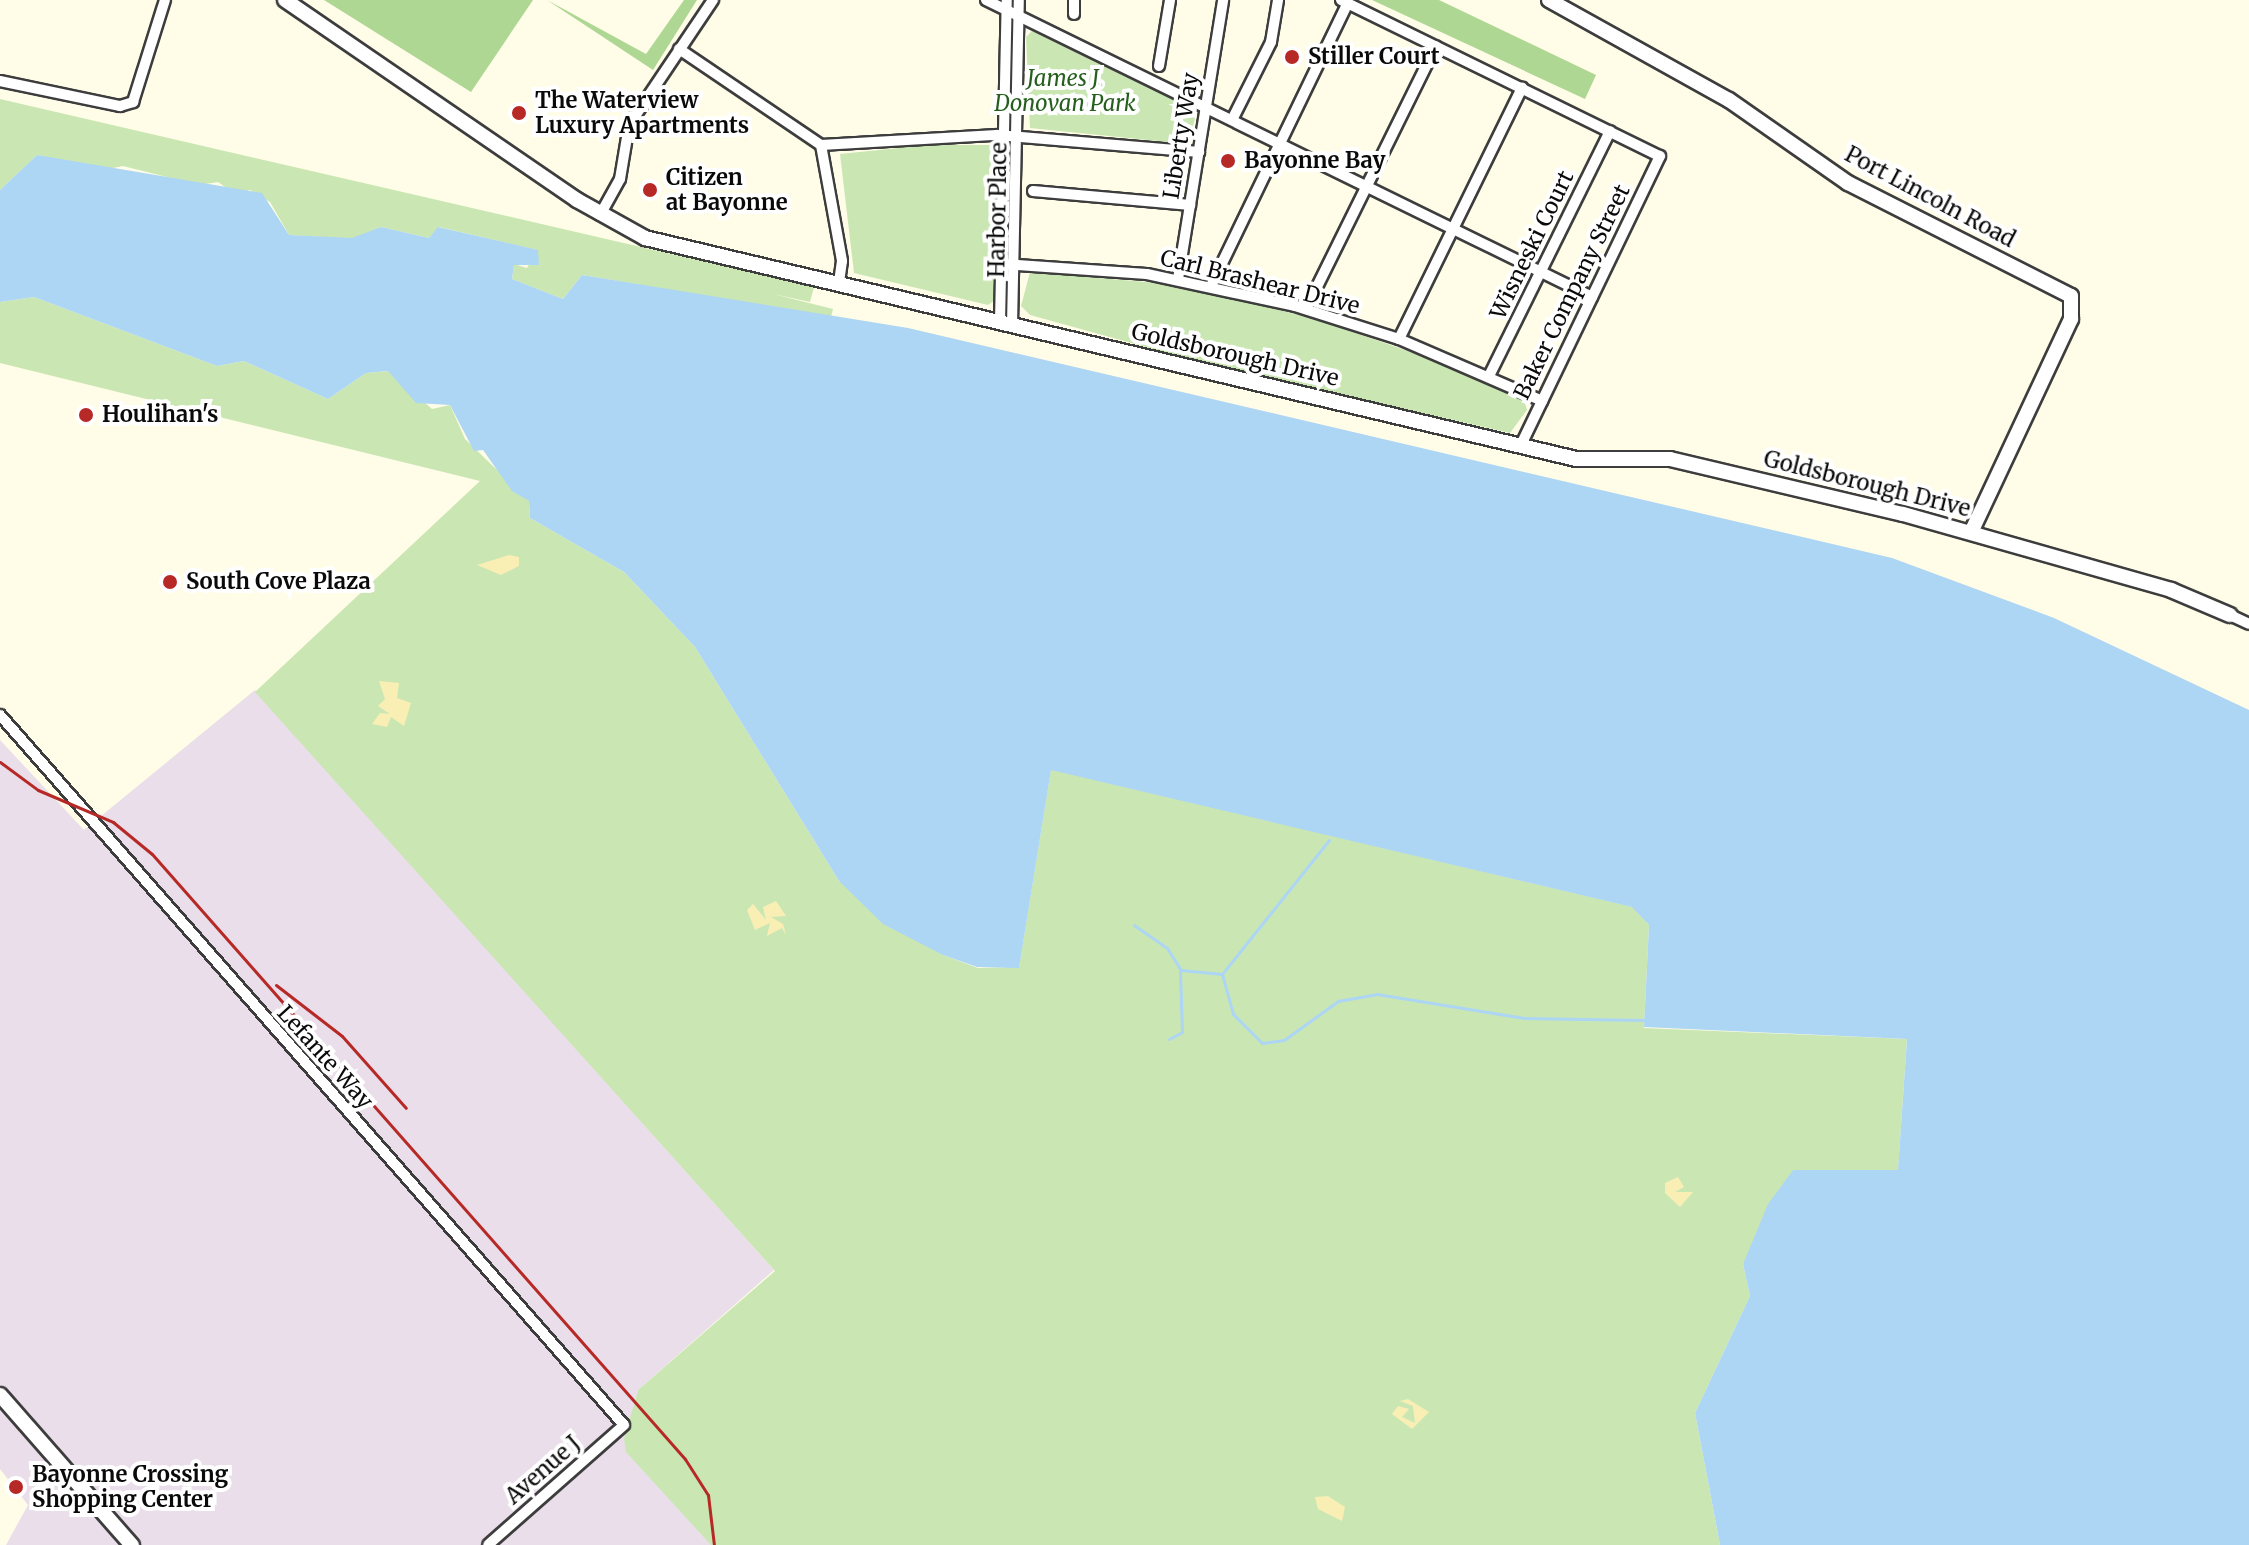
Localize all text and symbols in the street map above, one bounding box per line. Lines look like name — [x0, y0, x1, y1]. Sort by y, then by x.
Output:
place label: Stiller Court — [1308, 44, 1440, 70]
marker: Stiller Court — [1283, 48, 1301, 66]
park label: James J. Donovan Park — [994, 65, 1136, 116]
street label: Liberty Way — [1158, 71, 1204, 201]
place label: The Waterview Luxury Apartments — [535, 87, 749, 138]
marker: The Waterview Luxury Apartments — [510, 104, 528, 122]
street label: Port Lincoln Road — [1840, 141, 2020, 253]
street label: Harbor Place — [984, 142, 1012, 278]
place label: Bayonne Bay — [1244, 148, 1385, 174]
marker: Bayonne Bay — [1219, 152, 1237, 170]
place label: Citizen at Bayonne — [666, 164, 788, 216]
street label: Wisneski Court — [1485, 166, 1579, 324]
street label: Baker Company Street — [1508, 180, 1636, 404]
marker: Citizen at Bayonne — [641, 181, 659, 199]
street label: Carl Brashear Drive — [1158, 244, 1362, 320]
street label: Goldsborough Drive — [1129, 318, 1341, 392]
place label: Houlihan's — [102, 402, 218, 428]
marker: Houlihan's — [77, 406, 95, 424]
street label: Goldsborough Drive — [1761, 446, 1973, 522]
place label: South Cove Plaza — [186, 569, 371, 595]
marker: South Cove Plaza — [161, 573, 179, 591]
street label: Lefante Way — [272, 1000, 378, 1114]
street label: Avenue J — [500, 1430, 586, 1510]
place label: Bayonne Crossing Shopping Center — [32, 1461, 228, 1512]
marker: Bayonne Crossing Shopping Center — [7, 1478, 25, 1496]

